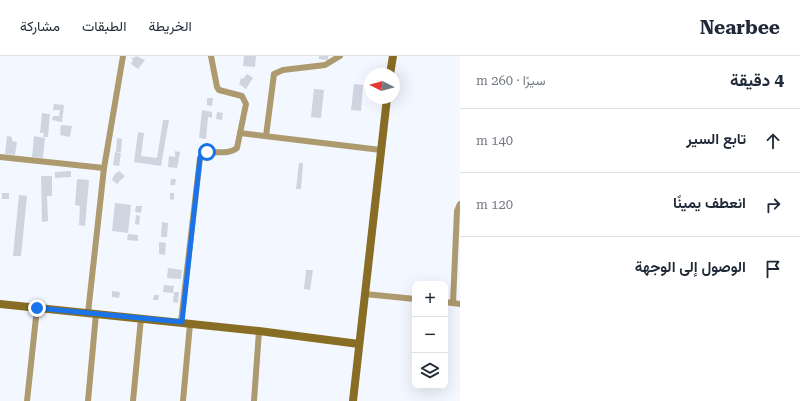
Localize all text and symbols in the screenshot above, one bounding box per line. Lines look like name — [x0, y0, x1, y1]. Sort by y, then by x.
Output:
text: Nearbee — [700, 16, 780, 39]
text: مشاركة — [20, 18, 60, 34]
text: الطبقات — [82, 18, 126, 34]
text: الخريطة — [148, 18, 192, 34]
north arrow — [364, 68, 400, 104]
text: 4 دقيقة — [730, 70, 784, 90]
text: سيرًا · 260 m — [476, 73, 545, 88]
text: تابع السير — [686, 130, 746, 148]
icon: ahead — [762, 130, 784, 152]
text: 140 m — [476, 133, 513, 148]
route start — [198, 143, 216, 161]
text: انعطف يمينًا — [673, 194, 746, 212]
icon: right — [762, 194, 784, 216]
text: 120 m — [476, 197, 513, 212]
text: الوصول إلى الوجهة — [635, 258, 746, 276]
icon: arrive — [762, 258, 784, 280]
map controls — [412, 281, 448, 389]
button: + — [412, 281, 448, 317]
route end — [28, 299, 46, 317]
button: − — [412, 317, 448, 353]
button: layers — [412, 353, 448, 389]

